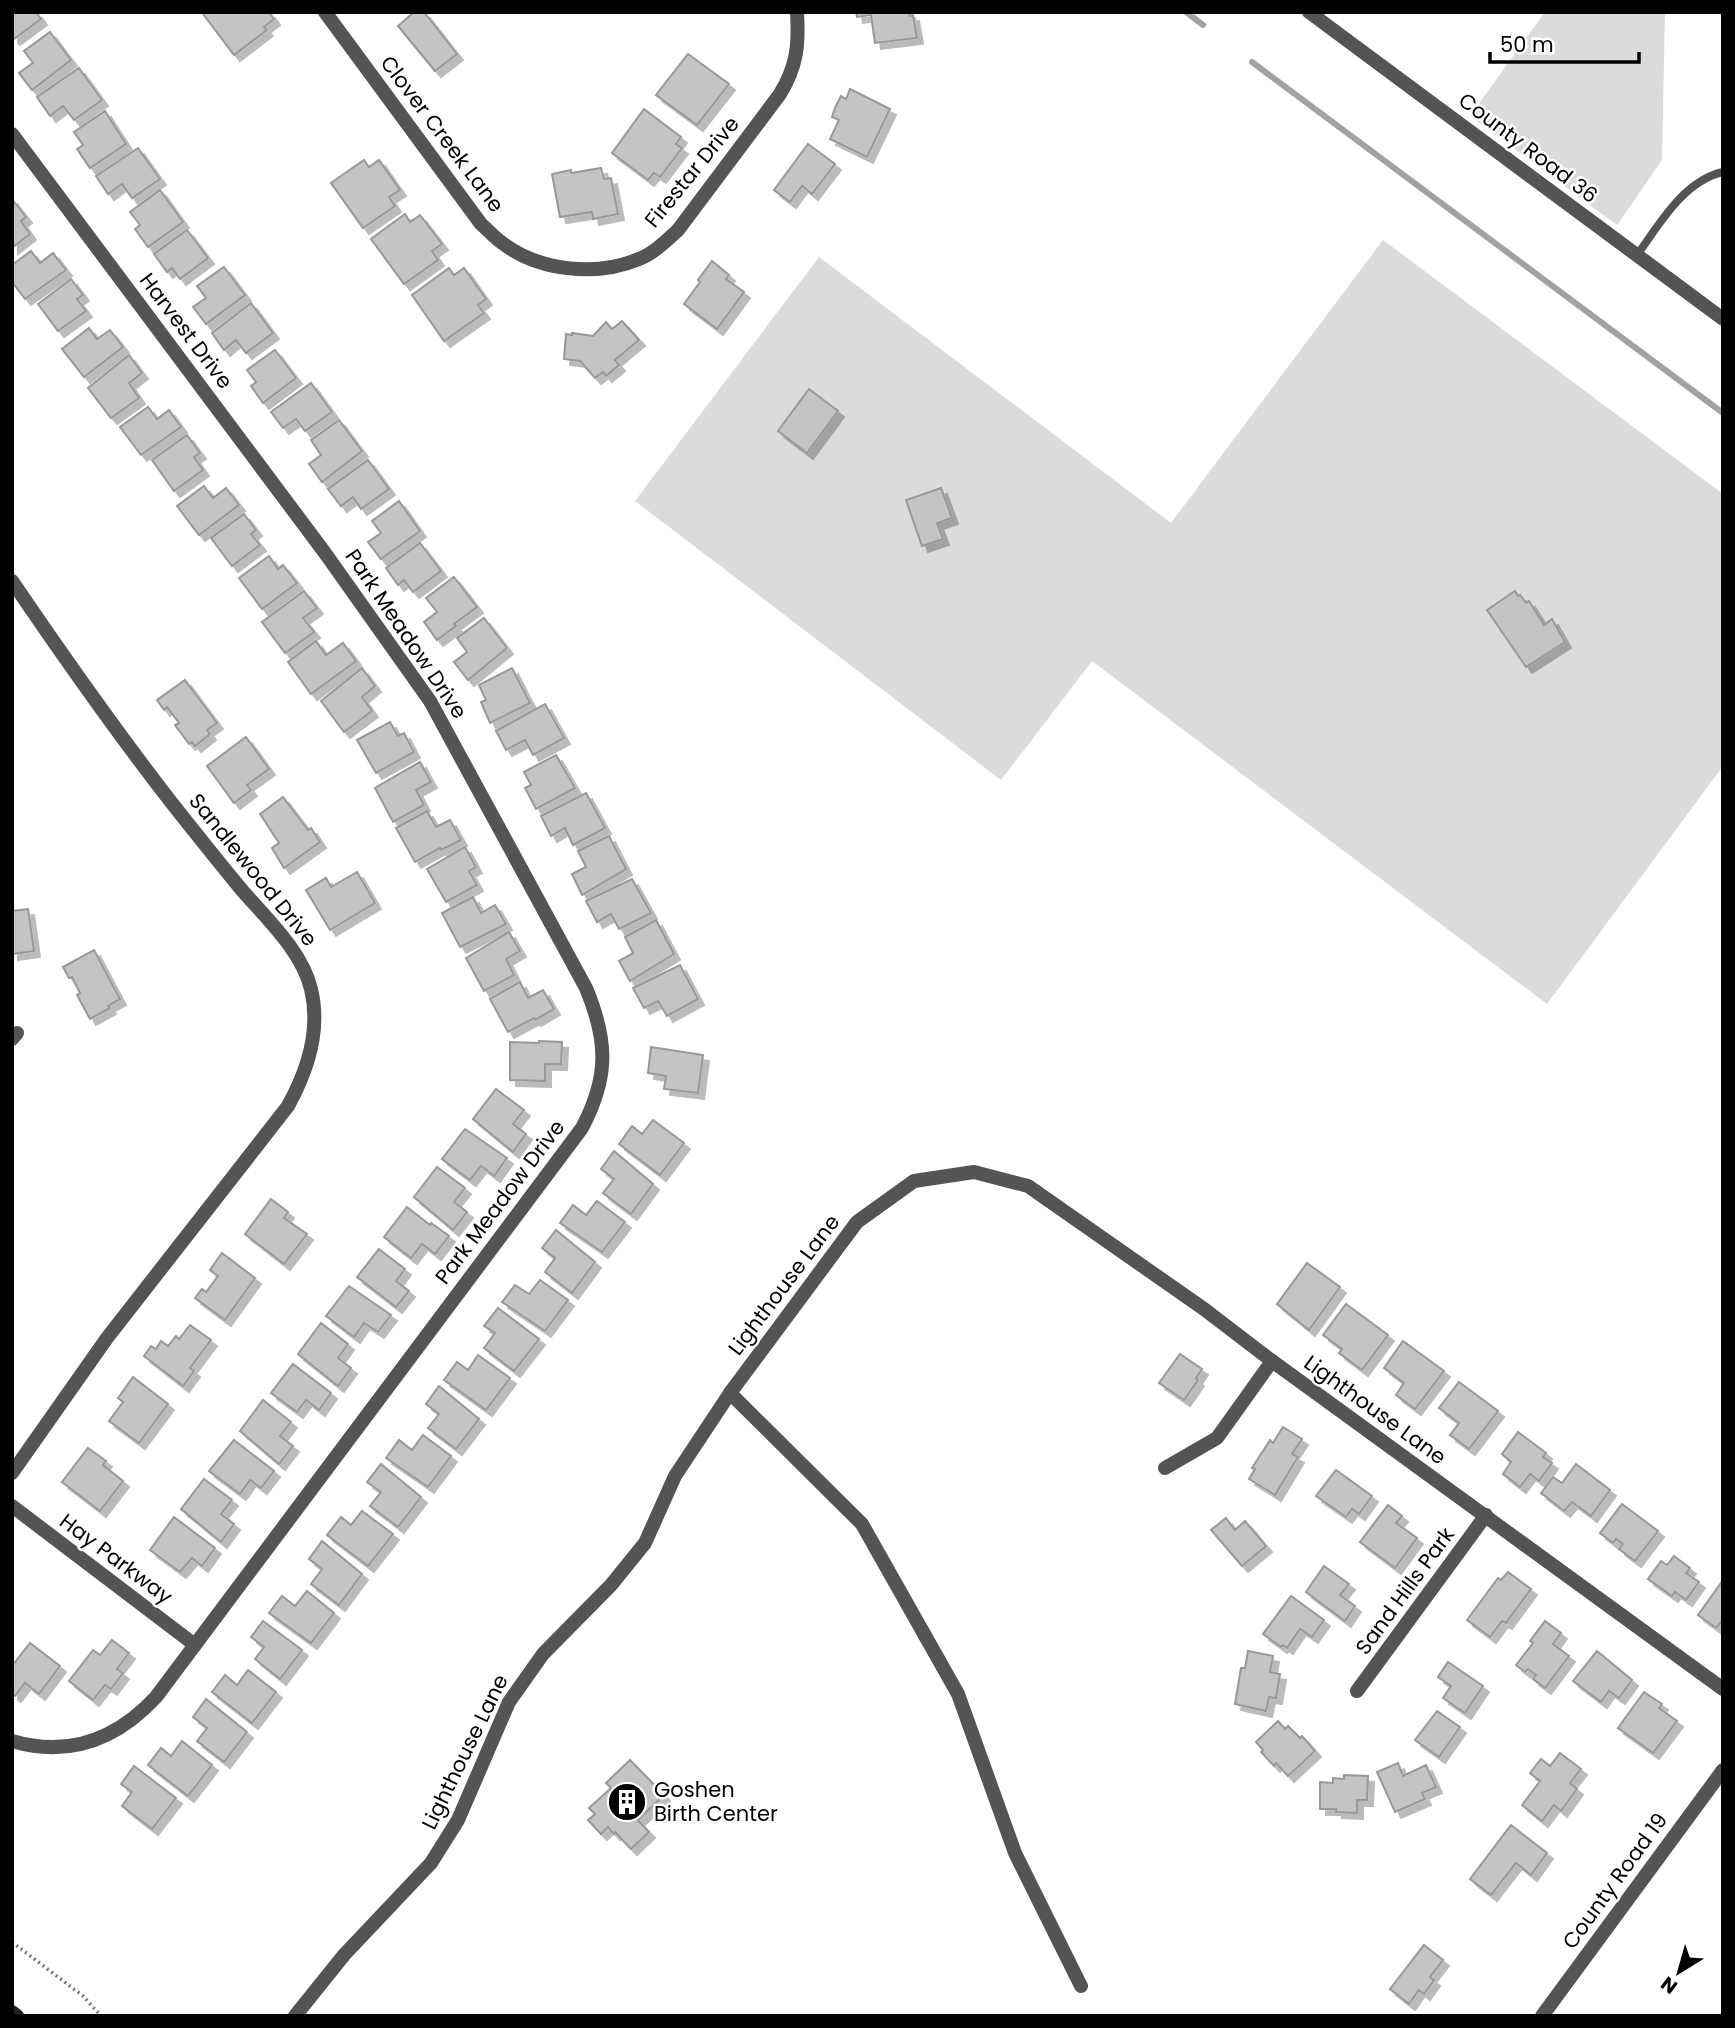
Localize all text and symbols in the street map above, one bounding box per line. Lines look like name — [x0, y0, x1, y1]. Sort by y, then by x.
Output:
scale bar — [1490, 21, 1639, 65]
text: 50 m — [1500, 30, 1554, 59]
street label: Clover Creek Lane — [374, 49, 511, 218]
street label: County Road 36 — [1453, 86, 1604, 210]
street label: Firestar Drive — [638, 110, 746, 233]
street label: Harvest Drive — [133, 267, 240, 395]
street label: Park Meadow Drive — [339, 543, 474, 724]
street label: Sandlewood Drive — [183, 787, 324, 952]
street label: Park Meadow Drive — [428, 1113, 571, 1290]
street label: Lighthouse Lane — [721, 1208, 846, 1361]
street label: Lighthouse Lane — [1298, 1348, 1452, 1471]
street label: Hay Parkway — [54, 1507, 179, 1611]
street label: Sand Hills Park — [1348, 1521, 1461, 1660]
street label: Lighthouse Lane — [414, 1669, 515, 1834]
place label: Goshen Birth Center — [654, 1775, 778, 1828]
building icon: Goshen Birth Center — [606, 1781, 648, 1823]
street label: County Road 19 — [1555, 1807, 1674, 1955]
north arrow — [1644, 1937, 1714, 2007]
text: N — [1655, 1970, 1683, 2000]

